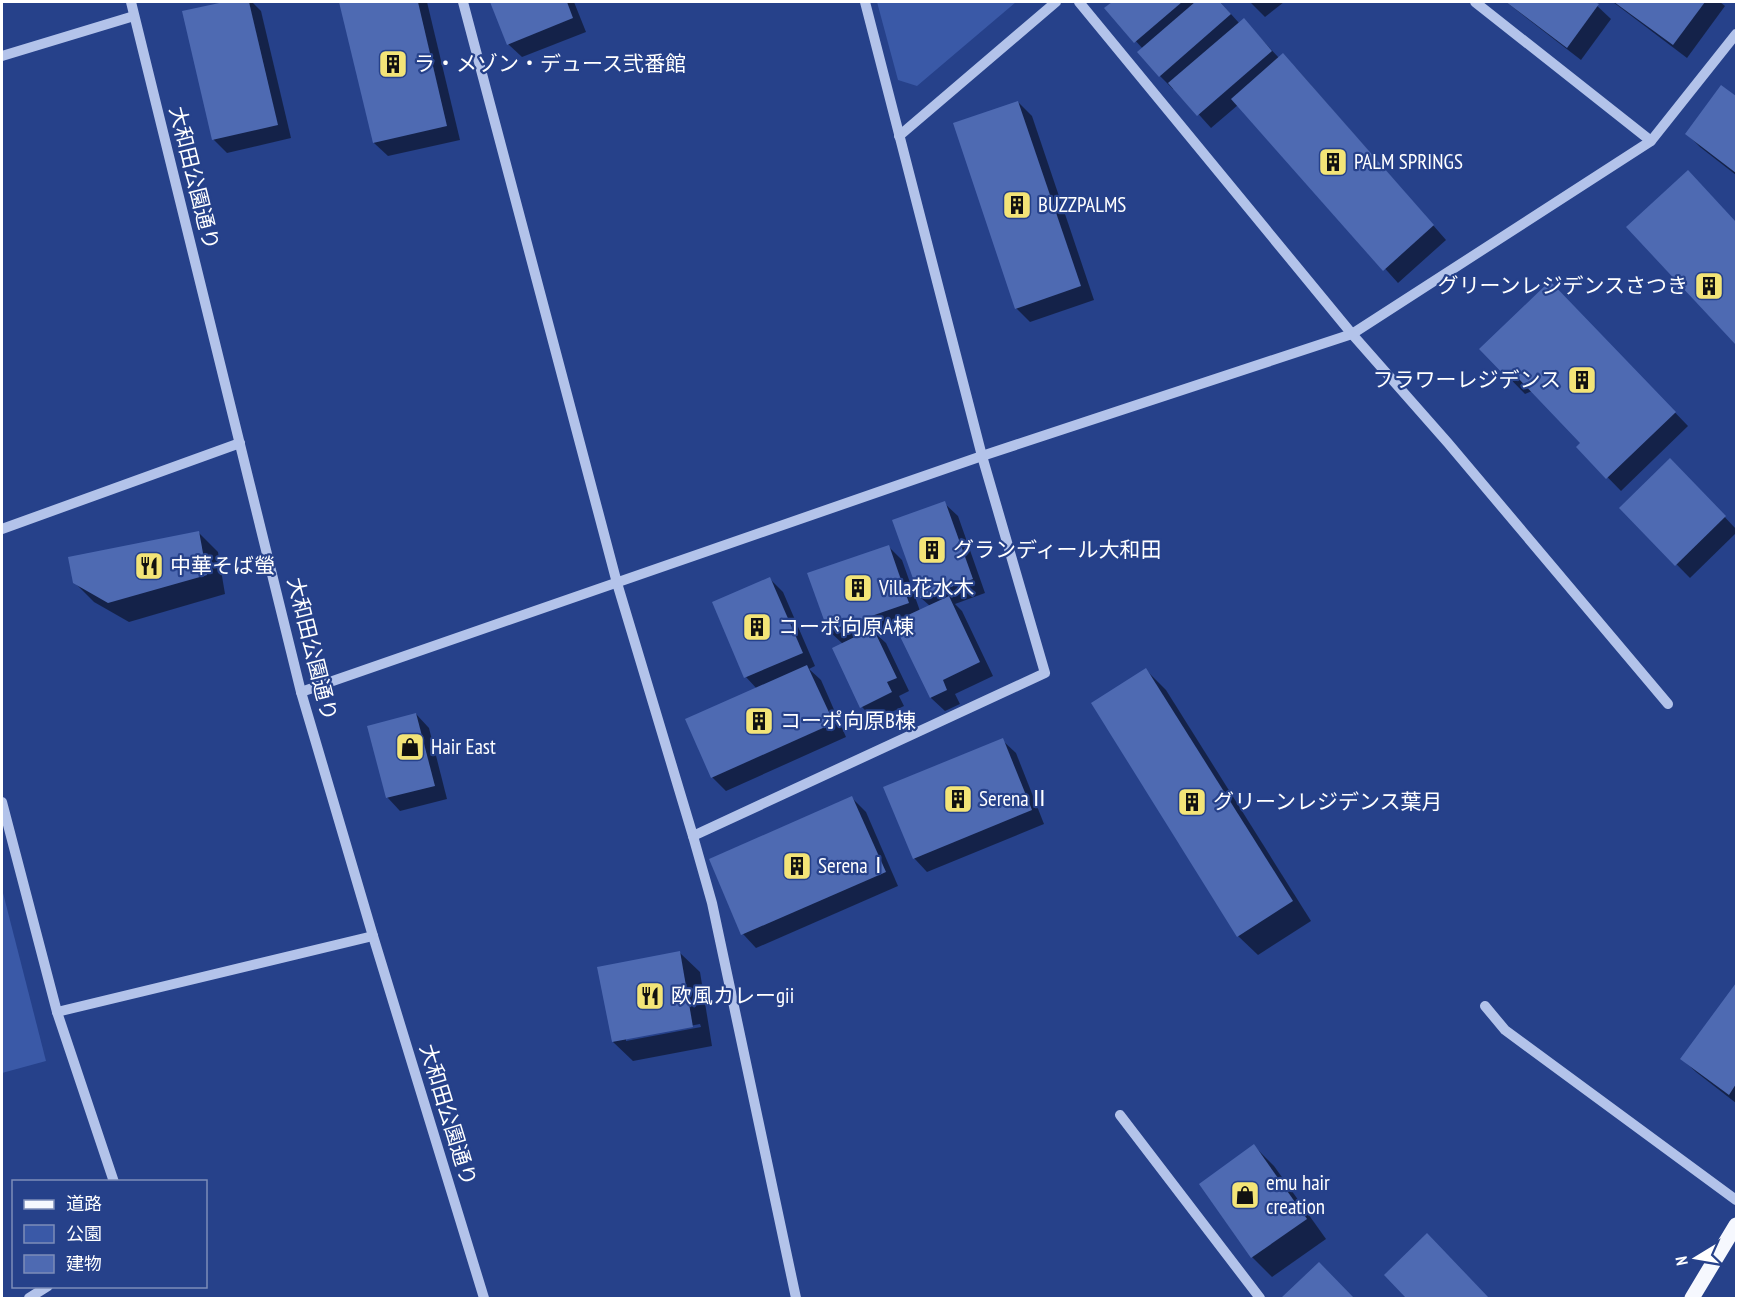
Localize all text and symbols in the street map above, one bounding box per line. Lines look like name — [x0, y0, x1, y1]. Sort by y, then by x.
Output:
building icon: ラ・メゾン・デュース弐番館 — [377, 48, 409, 80]
place label: ラ・メゾン・デュース弐番館 — [414, 50, 686, 77]
street label: 大和田公園通り — [164, 103, 225, 252]
building icon: PALM SPRINGS — [1317, 146, 1349, 178]
place label: PALM SPRINGS — [1354, 148, 1463, 175]
building icon: BUZZPALMS — [1001, 189, 1033, 221]
place label: BUZZPALMS — [1038, 191, 1126, 218]
building icon: グリーンレジデンスさつき — [1693, 270, 1725, 302]
place label: グリーンレジデンスさつき — [1437, 272, 1688, 299]
building icon: フラワーレジデンス — [1566, 364, 1598, 396]
place label: フラワーレジデンス — [1372, 366, 1561, 393]
building icon: グランディール大和田 — [916, 534, 948, 566]
place label: グランディール大和田 — [953, 536, 1162, 563]
restaurant icon: 中華そば螢 — [133, 550, 165, 582]
place label: 中華そば螢 — [170, 552, 275, 579]
building icon: Villa花水木 — [842, 572, 874, 604]
street label: 大和田公園通り — [282, 574, 343, 723]
place label: Villa花水木 — [878, 574, 974, 601]
building icon: コーポ向原A棟 — [741, 611, 773, 643]
place label: コーポ向原A棟 — [778, 613, 914, 640]
building icon: コーポ向原B棟 — [743, 705, 775, 737]
place label: コーポ向原B棟 — [780, 707, 916, 734]
shop icon: Hair East — [394, 731, 426, 763]
place label: Hair East — [431, 733, 496, 760]
building icon: SerenaⅡ — [942, 783, 974, 815]
place label: SerenaⅡ — [979, 785, 1050, 812]
building icon: グリーンレジデンス葉月 — [1176, 786, 1208, 818]
place label: グリーンレジデンス葉月 — [1213, 788, 1443, 815]
building icon: SerenaⅠ — [781, 850, 813, 882]
place label: SerenaⅠ — [818, 852, 889, 879]
restaurant icon: 欧風カレーgii — [634, 980, 666, 1012]
place label: 欧風カレーgii — [671, 982, 794, 1009]
street label: 大和田公園通り — [414, 1041, 483, 1189]
place label: emu hair creation — [1266, 1169, 1330, 1220]
shop icon: emu hair creation — [1229, 1179, 1261, 1211]
legend — [12, 1180, 207, 1288]
text: 道路 — [66, 1192, 102, 1215]
text: 公園 — [66, 1222, 102, 1245]
north arrow — [1666, 1228, 1726, 1288]
text: 建物 — [66, 1252, 102, 1275]
text: N — [1671, 1255, 1692, 1267]

